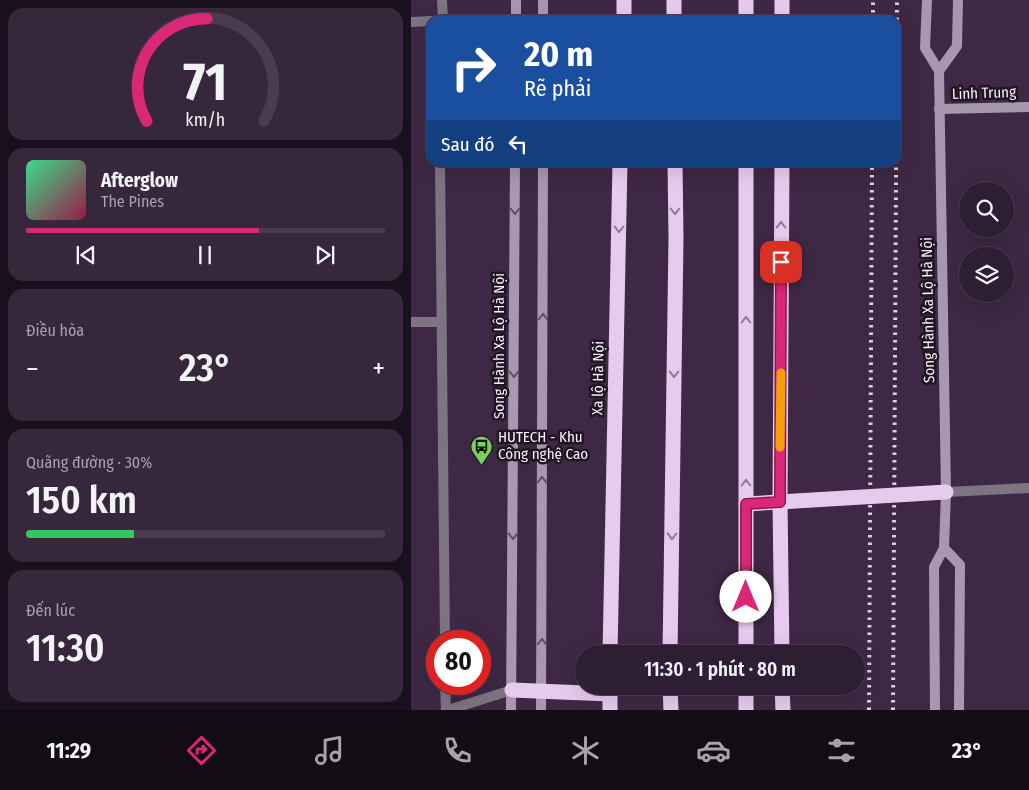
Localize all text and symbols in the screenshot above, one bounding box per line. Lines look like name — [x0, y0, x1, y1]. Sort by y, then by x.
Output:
text: 20 m — [524, 33, 593, 75]
icon: right — [441, 35, 506, 100]
text: 71 — [184, 51, 227, 114]
text: Rẽ phải — [524, 75, 591, 102]
street label: Linh Trung — [952, 83, 1016, 103]
text: km/h — [186, 109, 225, 131]
icon: left — [504, 130, 532, 158]
text: Sau đó — [441, 133, 494, 156]
text: Afterglow — [101, 169, 178, 192]
map controls — [959, 182, 1014, 302]
button: search — [959, 182, 1014, 237]
text: The Pines — [101, 192, 164, 211]
one-way arrow — [670, 207, 681, 215]
one-way arrow — [510, 208, 520, 215]
one-way arrow — [776, 221, 786, 229]
one-way arrow — [614, 225, 624, 233]
street label: Song Hành Xa Lộ Hà Nội — [918, 237, 938, 383]
icon: previous — [72, 241, 100, 269]
icon: pause — [191, 241, 219, 269]
icon: next — [311, 241, 339, 269]
pin — [760, 241, 802, 283]
button: layers — [959, 247, 1014, 302]
icon: arrive — [767, 248, 795, 276]
street label: Song Hành Xa Lộ Hà Nội — [490, 273, 508, 419]
one-way arrow — [537, 313, 548, 321]
one-way arrow — [741, 316, 751, 324]
text: Điều hòa — [26, 321, 84, 340]
street label: Xa lộ Hà Nội — [588, 341, 608, 415]
text: 23° — [179, 345, 232, 391]
text: − — [26, 352, 39, 385]
text: + — [372, 352, 385, 385]
one-way arrow — [509, 370, 519, 378]
one-way arrow — [669, 370, 679, 378]
place label: HUTECH - Khu Công nghệ Cao — [498, 428, 588, 463]
bus stop icon: HUTECH - Khu Công nghệ Cao — [470, 434, 494, 465]
text: Quãng đường · 30% — [26, 453, 152, 472]
one-way arrow — [537, 475, 547, 483]
text: 150 km — [26, 477, 137, 523]
one-way arrow — [741, 478, 751, 486]
one-way arrow — [508, 532, 518, 540]
one-way arrow — [666, 532, 677, 540]
position arrow — [719, 570, 771, 622]
text: Đến lúc — [26, 601, 75, 620]
text: 11:30 — [26, 625, 104, 671]
speed limit sign: 80 — [426, 630, 491, 695]
one-way arrow — [537, 638, 547, 646]
text: 11:30 · 1 phút · 80 m — [644, 658, 796, 681]
icon: directions — [184, 733, 219, 768]
icon: music — [312, 733, 347, 768]
icon: phone — [440, 733, 475, 768]
icon: climate — [568, 733, 603, 768]
icon: car — [696, 733, 731, 768]
icon: filters — [824, 733, 859, 768]
text: 11:29 — [46, 737, 91, 764]
text: 23° — [952, 737, 983, 764]

